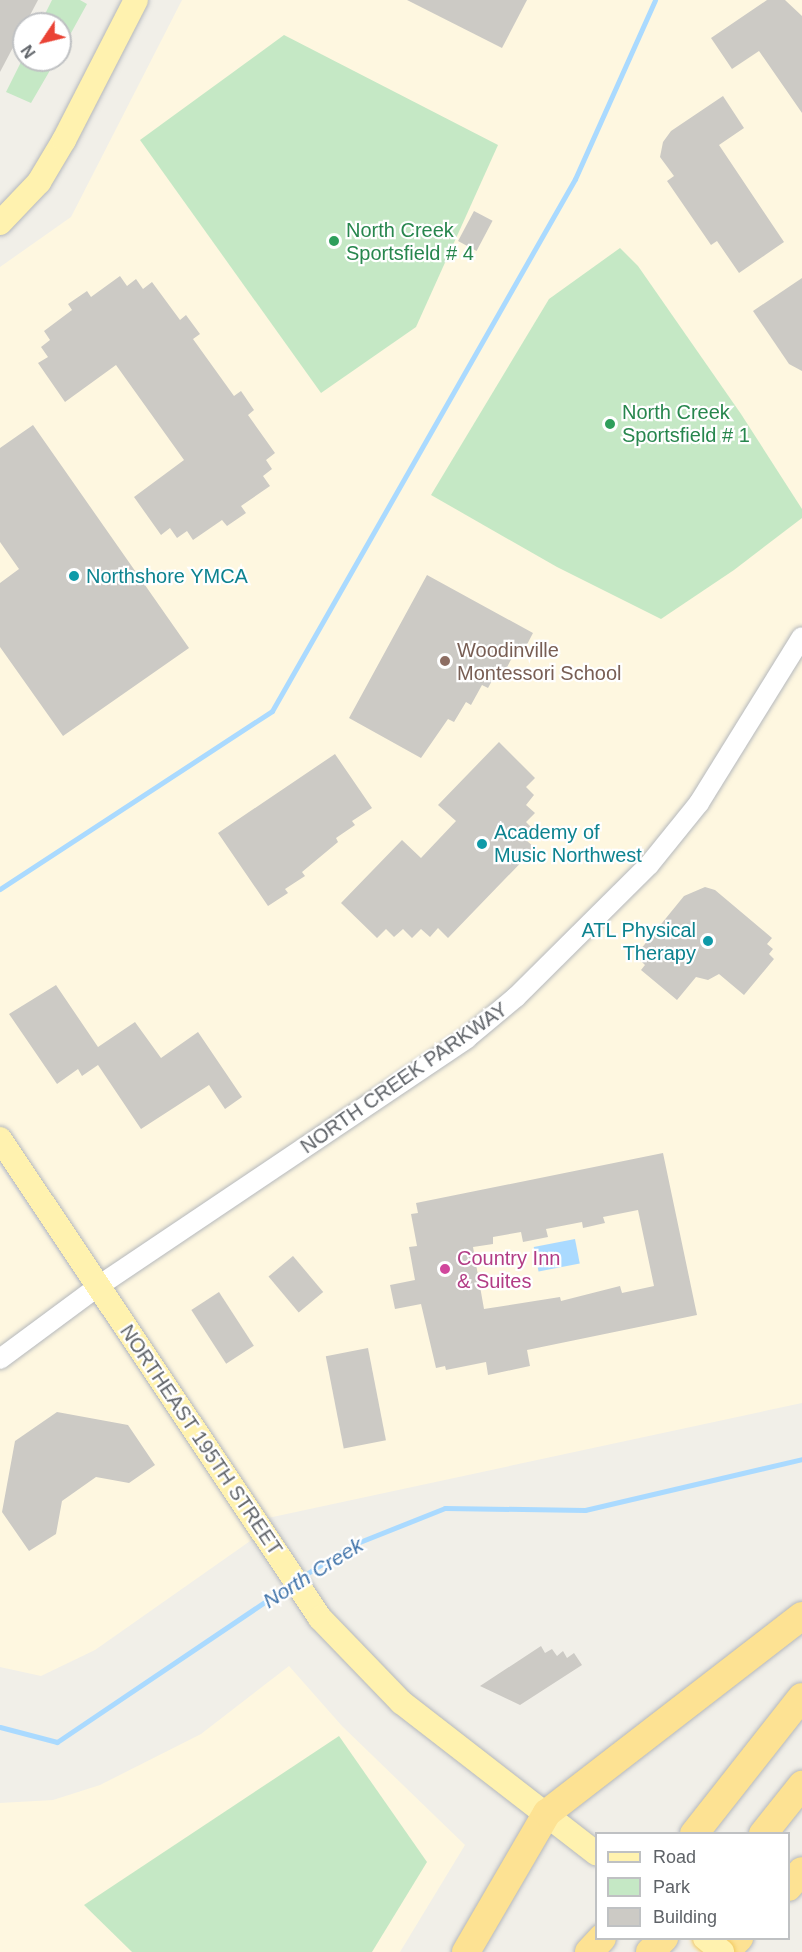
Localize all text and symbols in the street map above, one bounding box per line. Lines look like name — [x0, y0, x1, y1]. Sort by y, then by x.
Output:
north arrow — [12, 12, 72, 72]
text: N — [18, 42, 39, 61]
place label: North Creek Sportsfield # 4 — [346, 218, 474, 265]
marker: North Creek Sportsfield # 4 — [327, 234, 341, 248]
place label: North Creek Sportsfield # 1 — [622, 400, 750, 447]
marker: North Creek Sportsfield # 1 — [603, 417, 617, 431]
place label: Northshore YMCA — [86, 564, 248, 588]
marker: Northshore YMCA — [67, 569, 81, 583]
place label: Woodinville Montessori School — [457, 638, 622, 685]
marker: Woodinville Montessori School — [438, 654, 452, 668]
place label: Academy of Music Northwest — [494, 820, 642, 867]
marker: Academy of Music Northwest — [475, 837, 489, 851]
place label: ATL Physical Therapy — [581, 918, 696, 965]
marker: ATL Physical Therapy — [701, 934, 715, 948]
street label: NORTH CREEK PARKWAY — [296, 997, 512, 1159]
place label: Country Inn & Suites — [457, 1246, 560, 1293]
marker: Country Inn & Suites — [438, 1262, 452, 1276]
street label: NORTHEAST 195TH STREET — [115, 1320, 287, 1560]
water label: North Creek — [258, 1532, 368, 1614]
legend — [595, 1832, 790, 1940]
text: Road — [653, 1847, 696, 1867]
text: Park — [653, 1877, 690, 1897]
text: Building — [653, 1907, 717, 1927]

